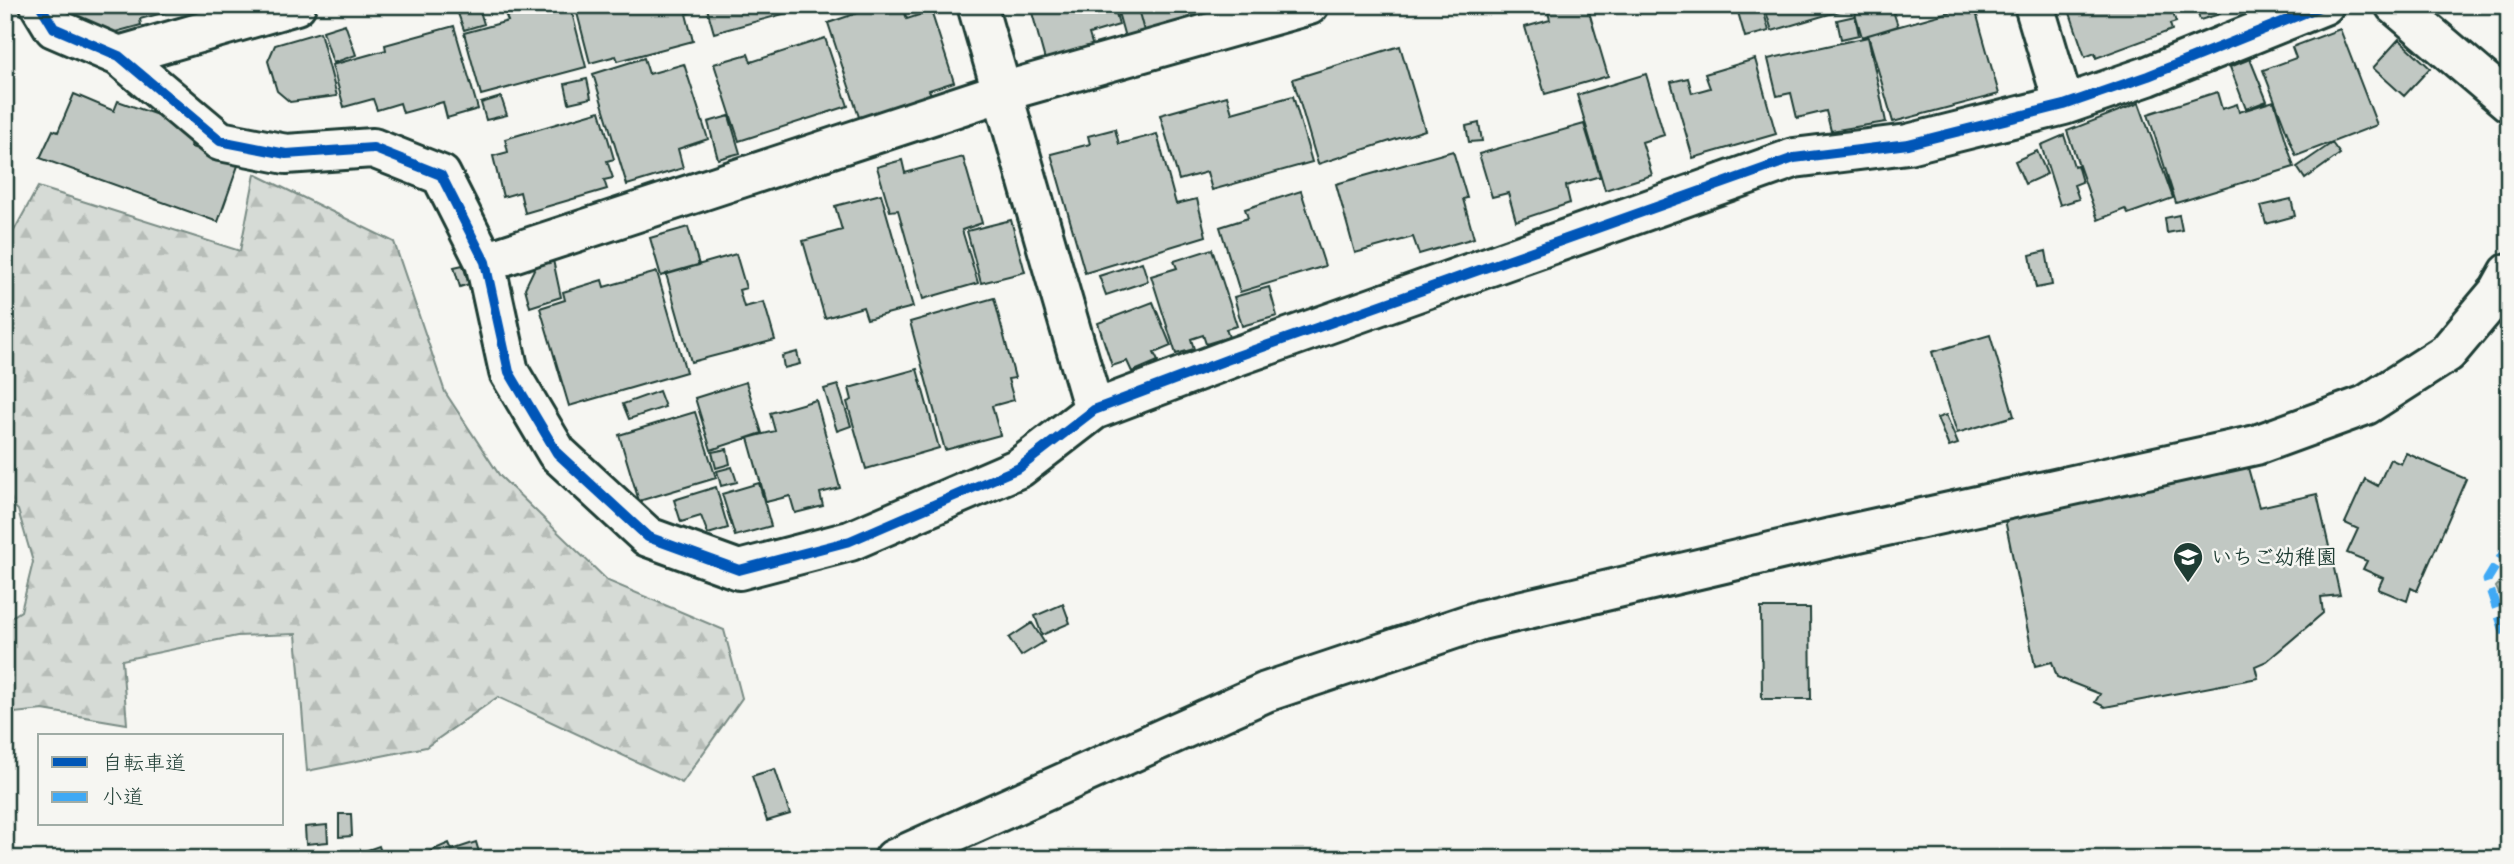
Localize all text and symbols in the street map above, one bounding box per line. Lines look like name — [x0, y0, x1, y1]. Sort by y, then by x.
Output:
school or university icon: いちご幼稚園 — [2171, 540, 2205, 584]
place label: いちご幼稚園 — [2211, 542, 2337, 571]
legend — [38, 734, 284, 826]
text: 自転車道 — [102, 748, 186, 777]
text: 小道 — [102, 782, 144, 811]

